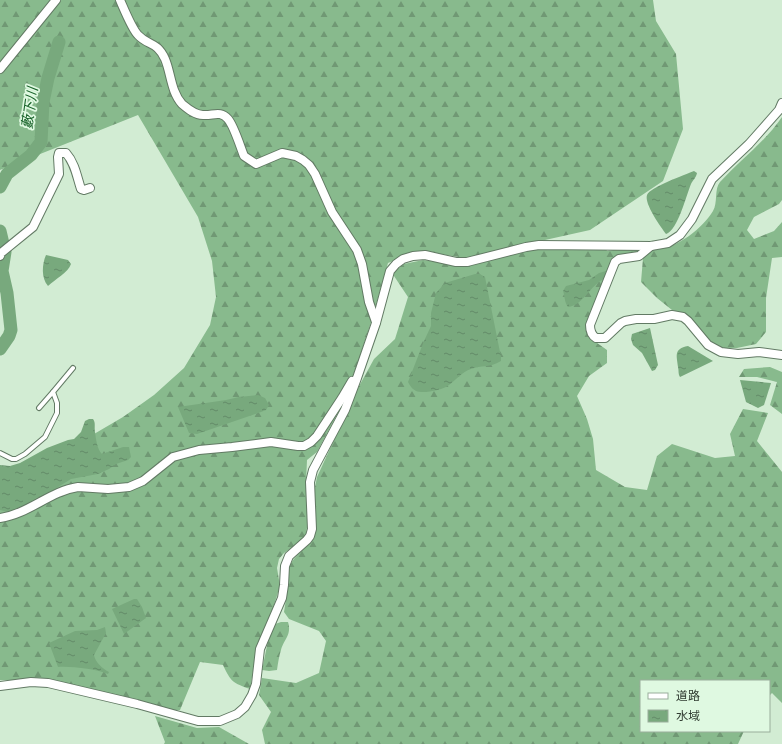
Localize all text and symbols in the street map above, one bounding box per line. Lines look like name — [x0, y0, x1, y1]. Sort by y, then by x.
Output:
water label: 藪下川 — [18, 84, 41, 130]
legend — [640, 680, 770, 732]
text: 道路 — [676, 688, 700, 702]
text: 水域 — [676, 708, 700, 722]

